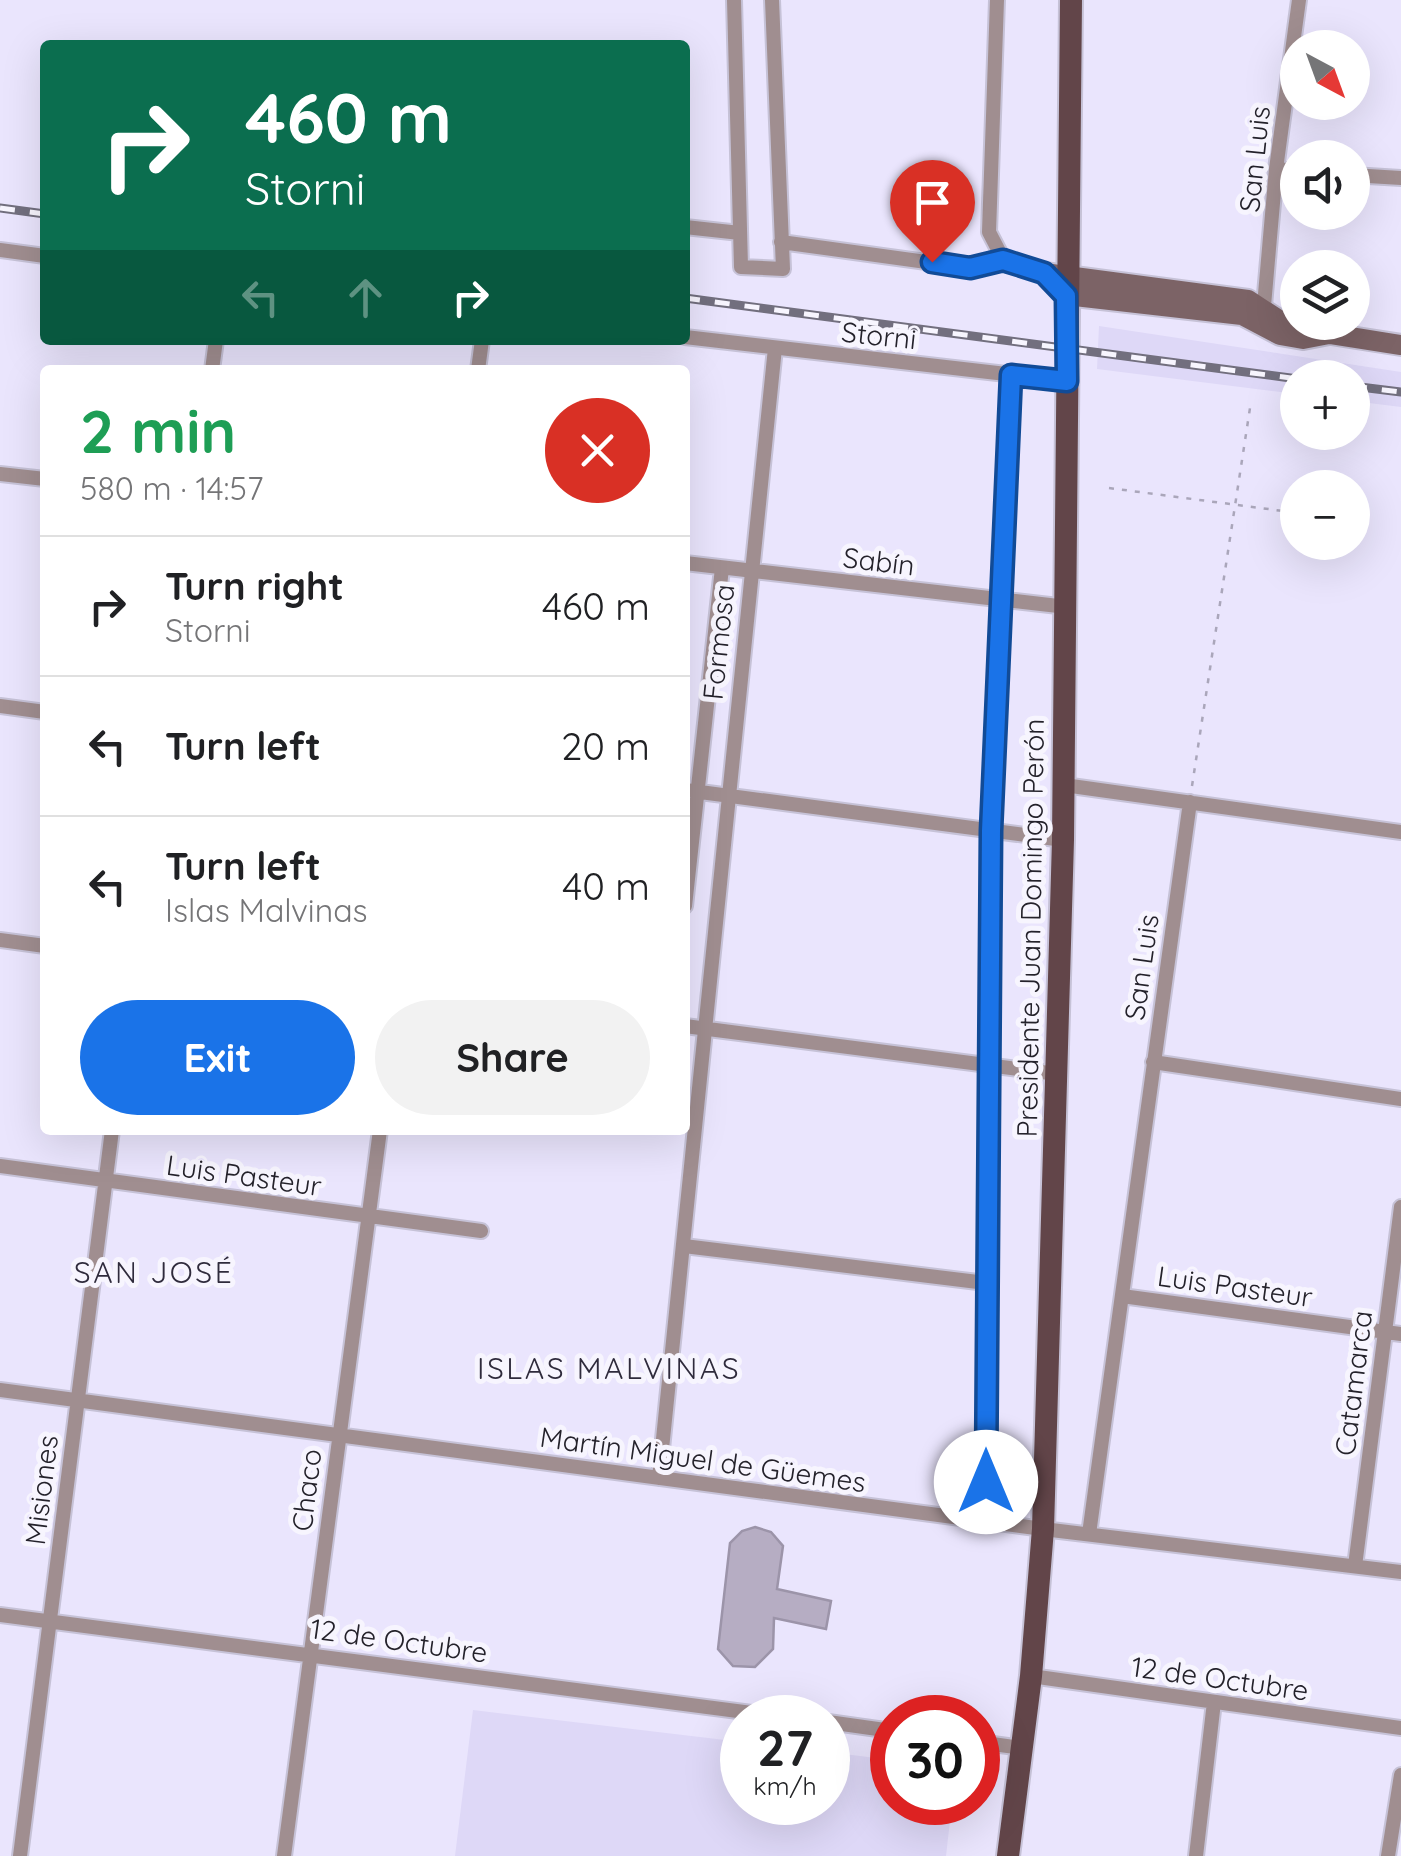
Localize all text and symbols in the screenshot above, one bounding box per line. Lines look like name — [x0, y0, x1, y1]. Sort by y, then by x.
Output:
north arrow — [1280, 30, 1370, 120]
map controls — [1280, 30, 1370, 560]
text: 460 m — [245, 73, 452, 161]
icon: right — [80, 80, 210, 210]
street label: San Luis — [1231, 104, 1277, 214]
button: sound — [1280, 140, 1370, 230]
text: Storni — [245, 160, 365, 216]
pin — [890, 160, 975, 263]
icon: arrive — [905, 175, 960, 230]
button: layers — [1280, 250, 1370, 340]
icon: left — [233, 270, 288, 325]
icon: ahead — [338, 270, 393, 325]
icon: right — [443, 270, 498, 325]
street label: Storni — [840, 314, 918, 356]
button: + — [1280, 360, 1370, 450]
text: 2 min — [80, 393, 236, 468]
button: close — [545, 398, 650, 503]
text: 580 m · 14:57 — [80, 468, 263, 508]
button: − — [1280, 470, 1370, 560]
street label: Sabín — [841, 539, 917, 583]
text: Turn right — [165, 562, 344, 610]
icon: right — [80, 579, 135, 634]
text: 460 m — [542, 582, 650, 630]
street label: Formosa — [695, 583, 741, 701]
text: Storni — [165, 610, 251, 650]
street label: Presidente Juan Domingo Perón — [1009, 718, 1051, 1138]
icon: left — [80, 719, 135, 774]
text: Turn left — [165, 722, 321, 770]
text: 20 m — [561, 722, 650, 770]
text: Turn left — [165, 842, 321, 890]
icon: left — [80, 859, 135, 914]
text: 40 m — [562, 862, 650, 910]
text: Islas Malvinas — [165, 890, 368, 930]
street label: San Luis — [1116, 912, 1166, 1022]
button: Exit — [80, 1000, 355, 1115]
button: Share — [375, 1000, 650, 1115]
street label: Luis Pasteur — [164, 1147, 324, 1203]
district label: SAN JOSÉ — [74, 1253, 234, 1291]
street label: Luis Pasteur — [1155, 1258, 1315, 1314]
street label: Catamarca — [1327, 1308, 1379, 1458]
district label: ISLAS MALVINAS — [477, 1349, 741, 1387]
street label: Martín Miguel de Güemes — [538, 1419, 868, 1499]
position arrow — [934, 1430, 1038, 1534]
street label: Misiones — [17, 1433, 65, 1547]
street label: Chaco — [284, 1447, 328, 1533]
street label: 12 de Octubre — [308, 1610, 490, 1670]
street label: 12 de Octubre — [1129, 1648, 1311, 1708]
speed limit sign: 30 — [870, 1695, 1000, 1825]
text: 27 — [757, 1716, 813, 1779]
text: km/h — [753, 1770, 817, 1801]

